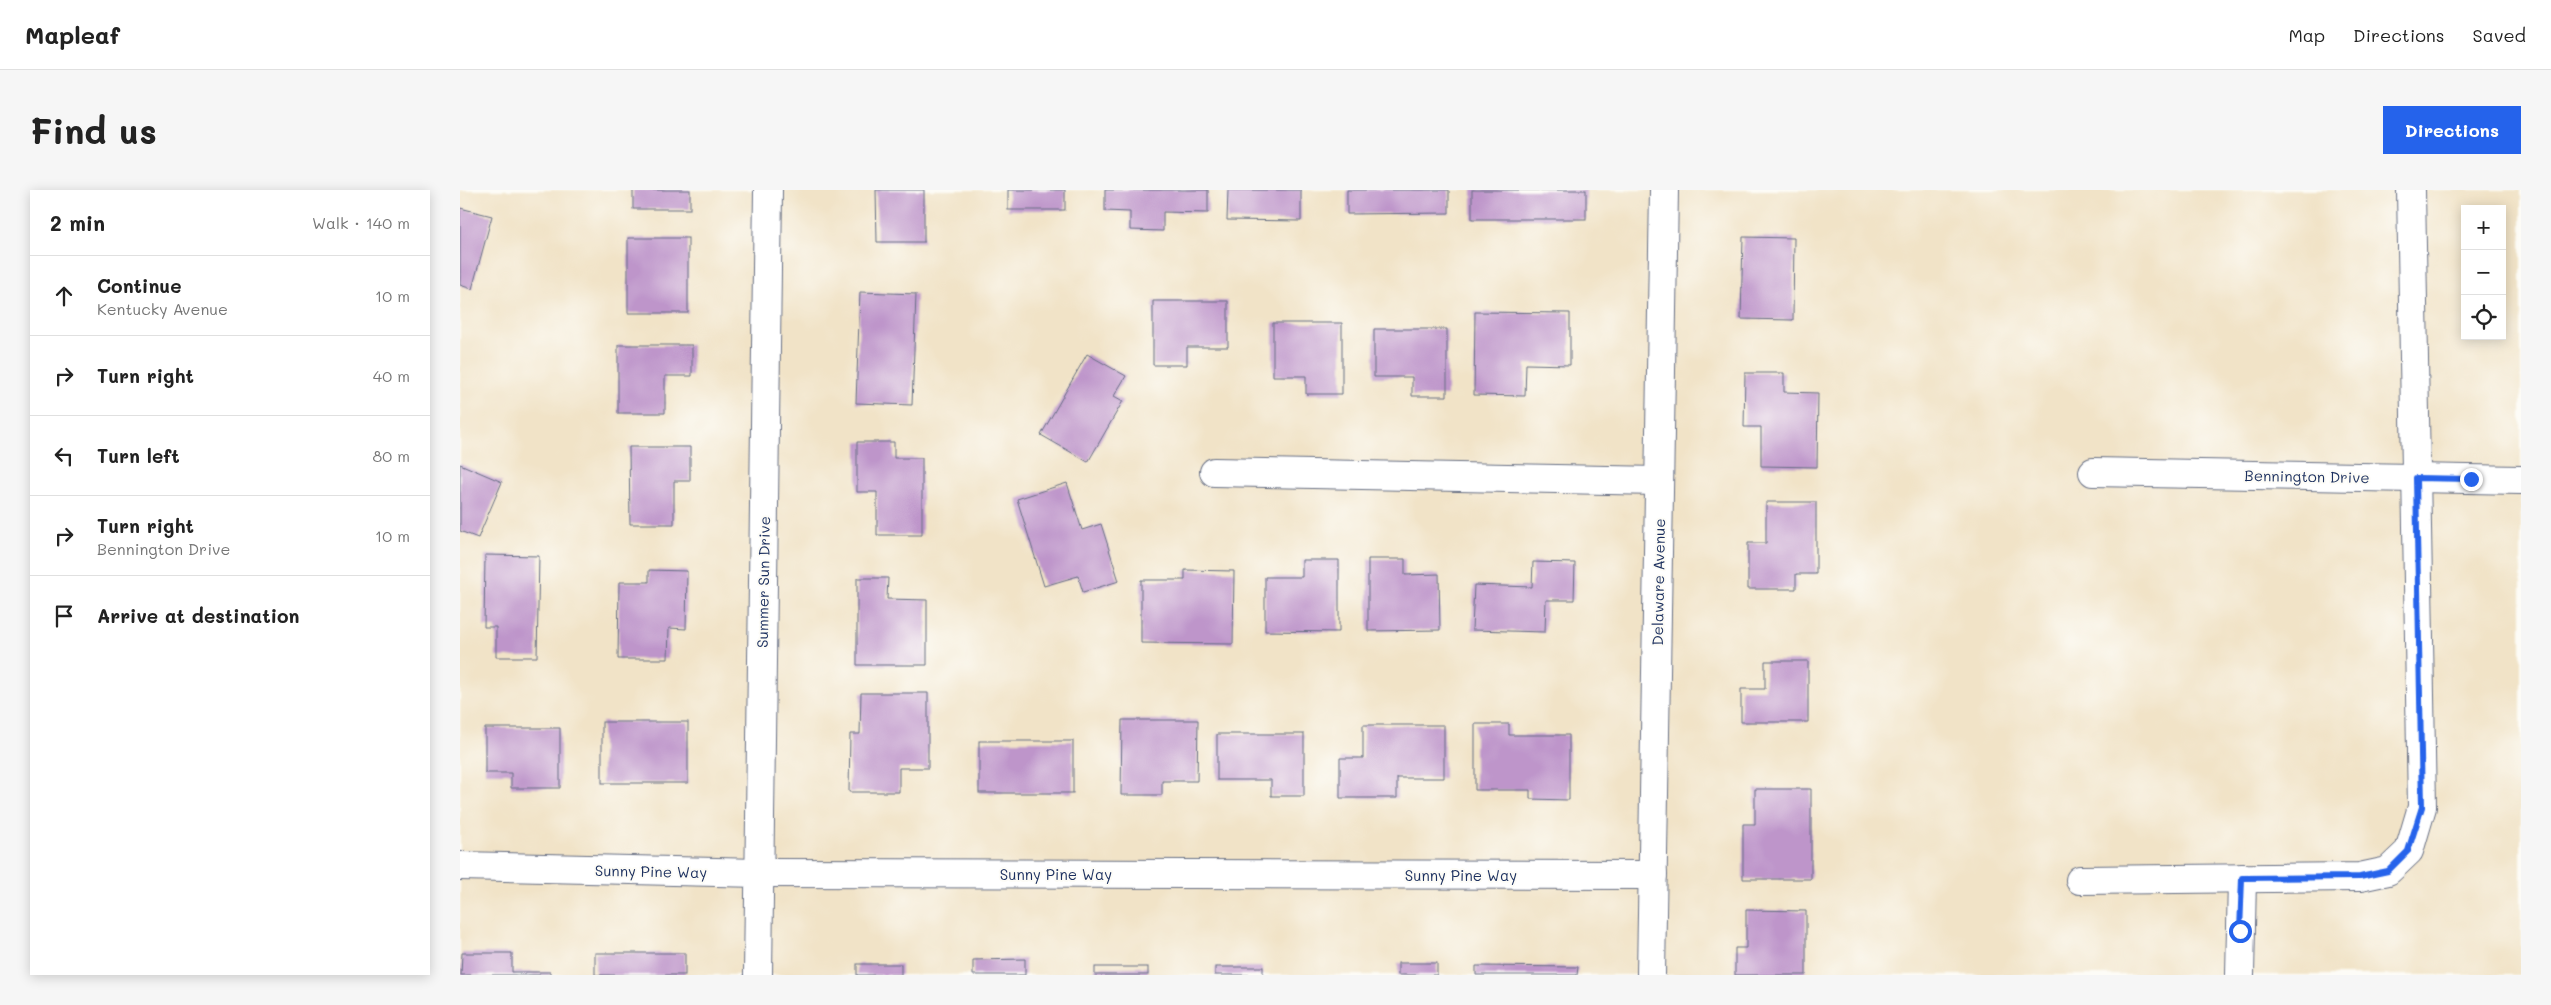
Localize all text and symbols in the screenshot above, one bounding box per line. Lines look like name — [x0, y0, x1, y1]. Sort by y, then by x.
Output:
text: Mapleaf — [25, 19, 120, 50]
text: Map — [2288, 23, 2325, 47]
text: Directions — [2353, 23, 2445, 47]
text: Saved — [2473, 23, 2526, 47]
button: Directions — [2383, 106, 2521, 154]
text: Find us — [30, 107, 157, 153]
map controls — [2461, 205, 2506, 340]
button: + — [2461, 205, 2506, 250]
text: 2 min — [50, 209, 105, 236]
text: Walk · 140 m — [312, 212, 410, 233]
button: − — [2461, 250, 2506, 295]
text: Continue — [97, 273, 182, 298]
icon: ahead — [50, 282, 78, 310]
text: 10 m — [375, 285, 410, 306]
button: locate — [2461, 295, 2506, 340]
text: Kentucky Avenue — [97, 298, 228, 319]
icon: right — [50, 362, 78, 390]
text: Turn right — [97, 363, 194, 388]
text: 40 m — [373, 365, 410, 386]
icon: left — [50, 442, 78, 470]
text: Turn left — [97, 443, 180, 468]
text: 80 m — [373, 445, 410, 466]
street label: Bennington Drive — [2244, 465, 2370, 487]
route end — [2460, 468, 2483, 491]
text: Turn right — [97, 513, 194, 538]
street label: Summer Sun Drive — [752, 516, 774, 648]
street label: Delaware Avenue — [1647, 518, 1669, 646]
icon: right — [50, 522, 78, 550]
text: 10 m — [375, 525, 410, 546]
text: Bennington Drive — [97, 538, 230, 559]
icon: arrive — [50, 602, 78, 630]
text: Arrive at destination — [97, 603, 300, 628]
street label: Sunny Pine Way — [595, 860, 708, 882]
street label: Sunny Pine Way — [1000, 864, 1112, 884]
street label: Sunny Pine Way — [1405, 865, 1517, 885]
route start — [2229, 920, 2252, 943]

